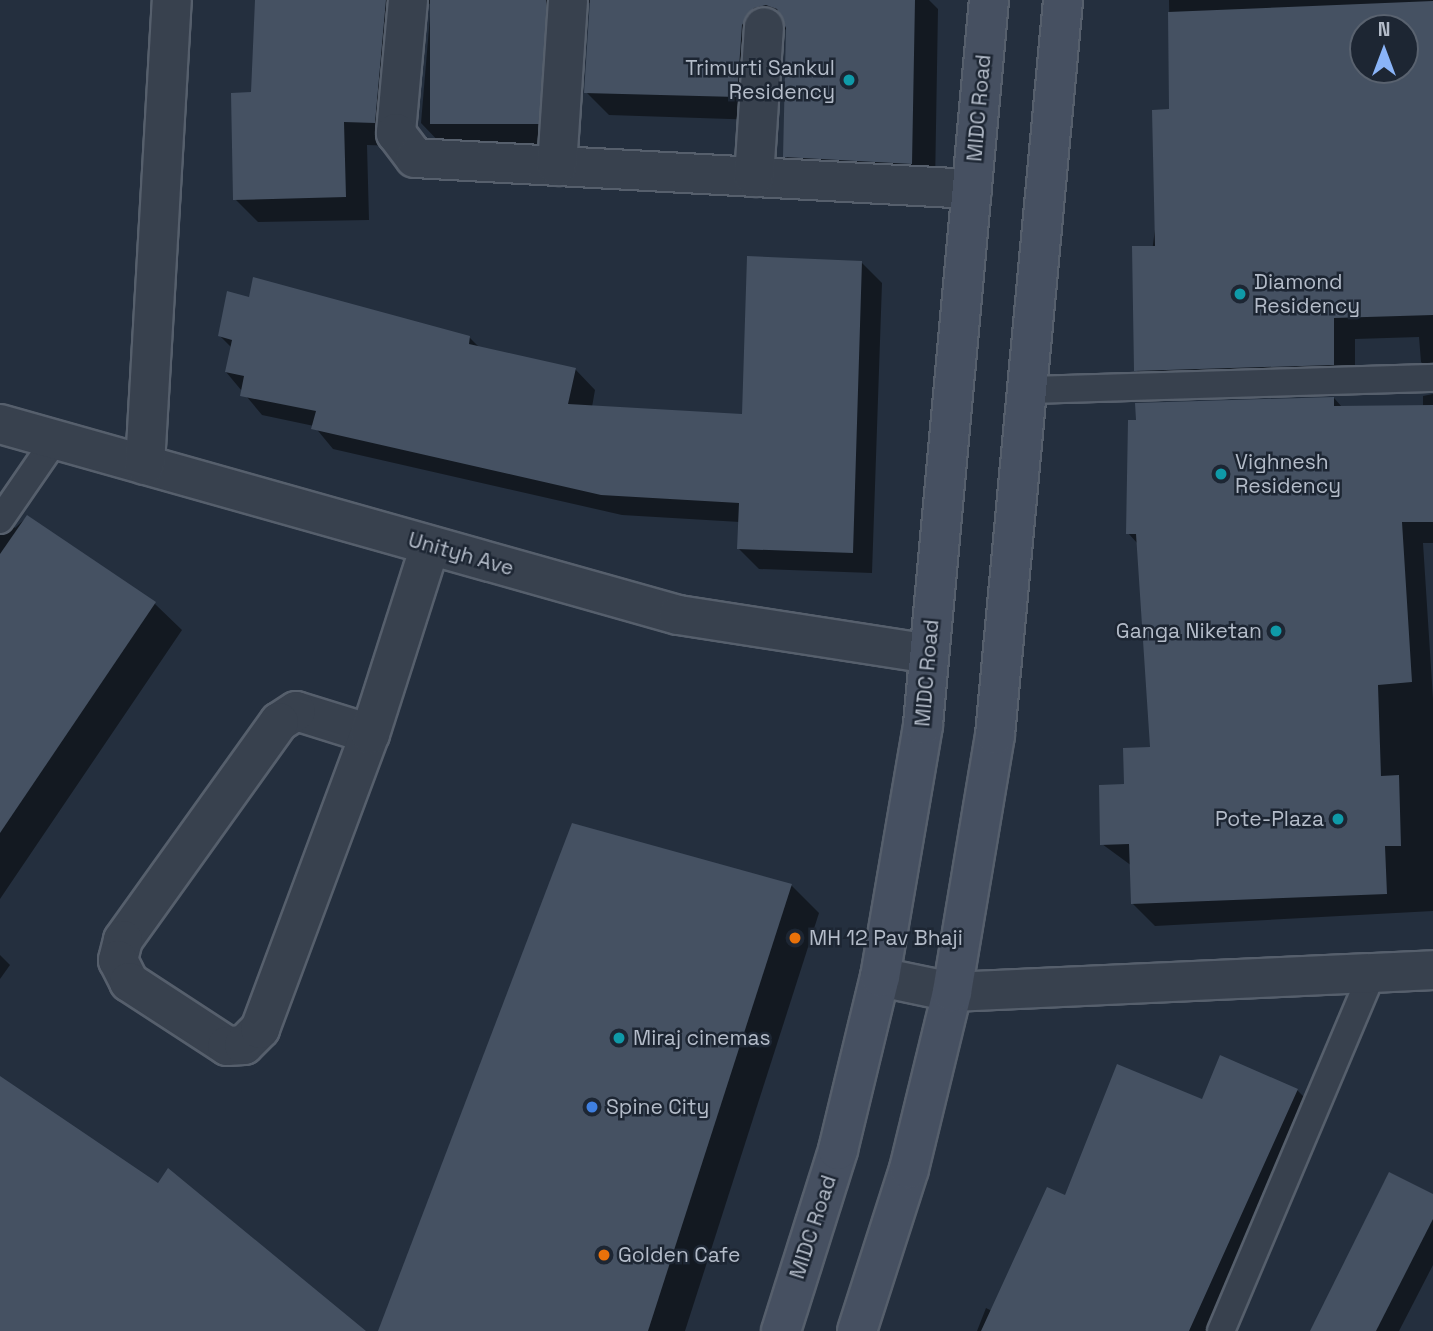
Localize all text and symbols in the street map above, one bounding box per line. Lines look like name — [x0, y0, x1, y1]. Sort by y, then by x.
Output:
north arrow — [1349, 14, 1419, 84]
text: N — [1378, 17, 1390, 42]
street label: MIDC Road — [962, 53, 996, 163]
place label: Trimurti Sankul Residency — [685, 55, 835, 105]
marker: Trimurti Sankul Residency — [841, 72, 857, 88]
place label: Diamond Residency — [1254, 269, 1360, 319]
marker: Diamond Residency — [1232, 286, 1248, 302]
place label: Vighnesh Residency — [1235, 449, 1341, 499]
marker: Vighnesh Residency — [1213, 466, 1229, 482]
street label: Unityh Ave — [405, 527, 517, 581]
street label: MIDC Road — [910, 618, 944, 728]
place label: Ganga Niketan — [1116, 618, 1262, 644]
marker: Ganga Niketan — [1268, 623, 1284, 639]
place label: Pote-Plaza — [1215, 806, 1324, 832]
marker: Pote-Plaza — [1330, 811, 1346, 827]
place label: MH 12 Pav Bhaji — [809, 925, 963, 951]
marker: MH 12 Pav Bhaji — [787, 930, 803, 946]
place label: Miraj cinemas — [633, 1025, 771, 1051]
marker: Miraj cinemas — [611, 1030, 627, 1046]
place label: Spine City — [606, 1094, 709, 1120]
marker: Spine City — [584, 1099, 600, 1115]
street label: MIDC Road — [784, 1172, 842, 1282]
place label: Golden Cafe — [618, 1242, 740, 1268]
marker: Golden Cafe — [596, 1247, 612, 1263]

